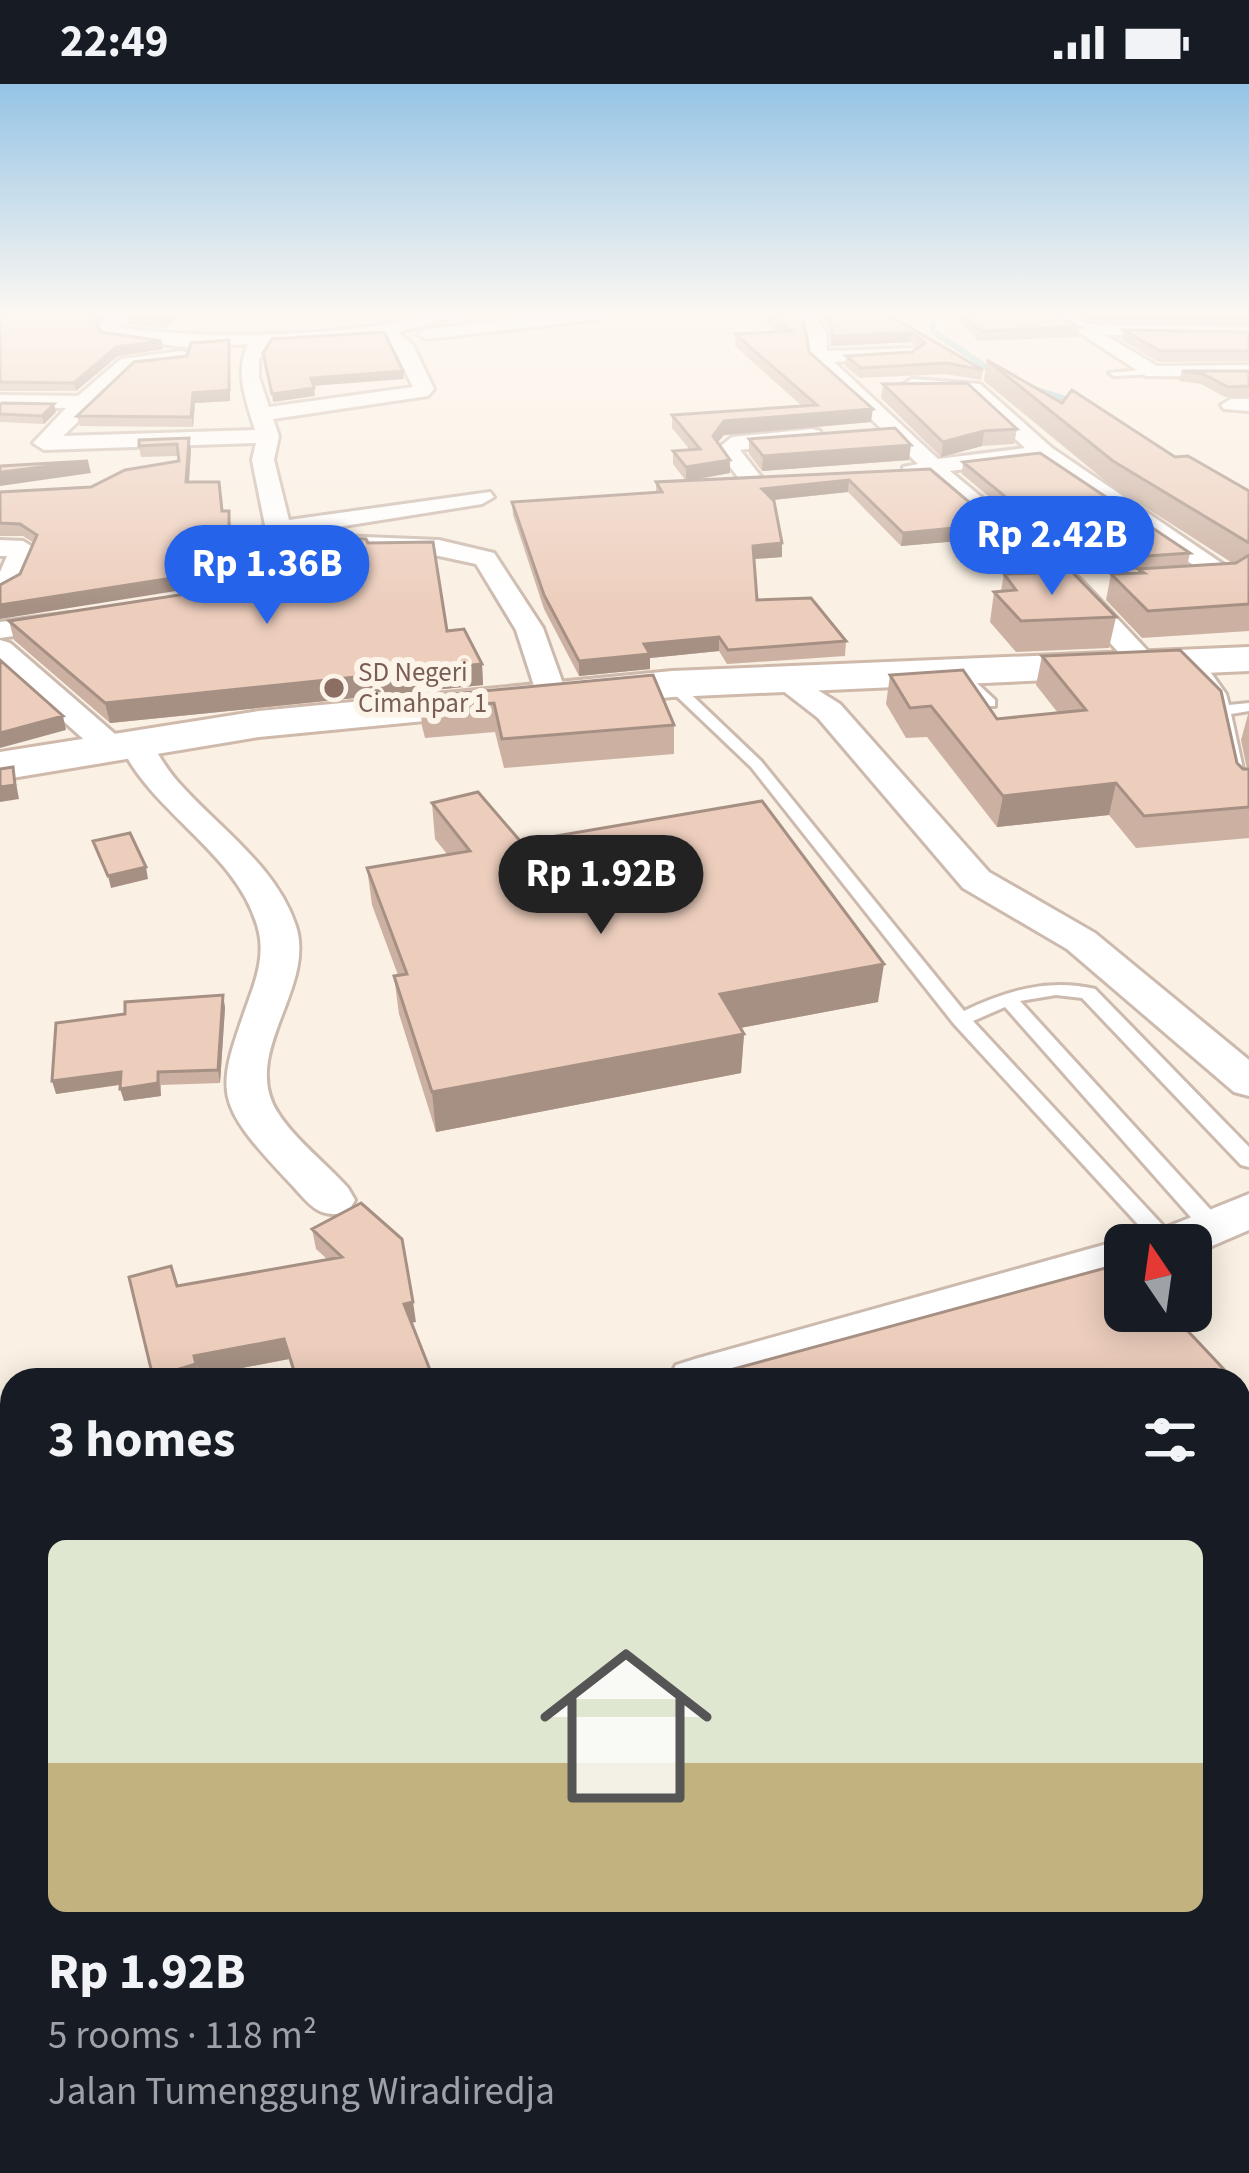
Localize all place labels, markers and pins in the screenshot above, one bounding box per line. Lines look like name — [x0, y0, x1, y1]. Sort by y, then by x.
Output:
pin: Rp 2.42B — [928, 496, 1176, 598]
pin: Rp 1.36B — [143, 525, 391, 627]
place label: SD Negeri Cimahpar 1 — [358, 653, 487, 723]
marker: SD Negeri Cimahpar 1 — [321, 675, 347, 701]
pin: Rp 1.92B — [477, 835, 725, 937]

